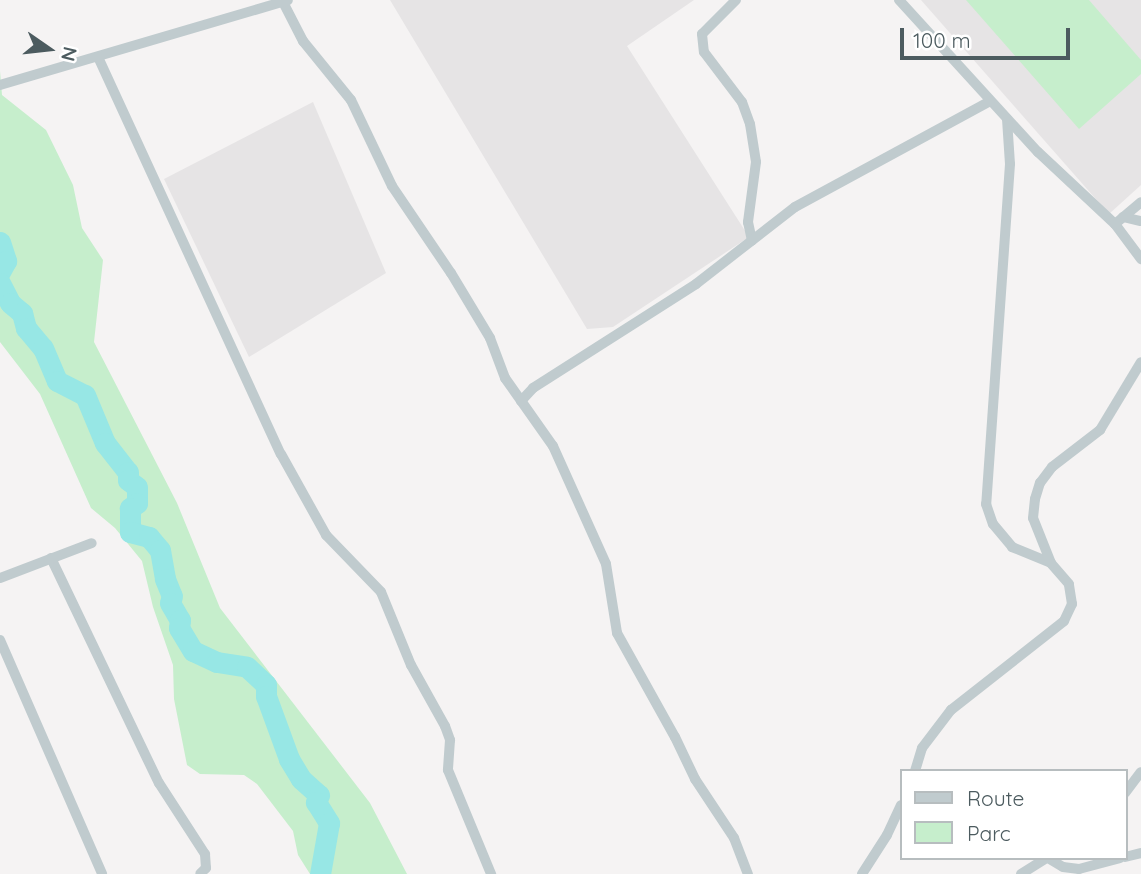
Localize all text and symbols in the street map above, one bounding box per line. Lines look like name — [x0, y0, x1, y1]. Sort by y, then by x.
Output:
north arrow — [14, 14, 84, 84]
scale bar — [903, 14, 1073, 58]
text: 100 m — [913, 27, 971, 53]
text: N — [56, 44, 83, 64]
legend — [900, 769, 1127, 860]
text: Route — [967, 785, 1024, 811]
text: Parc — [967, 820, 1011, 846]

